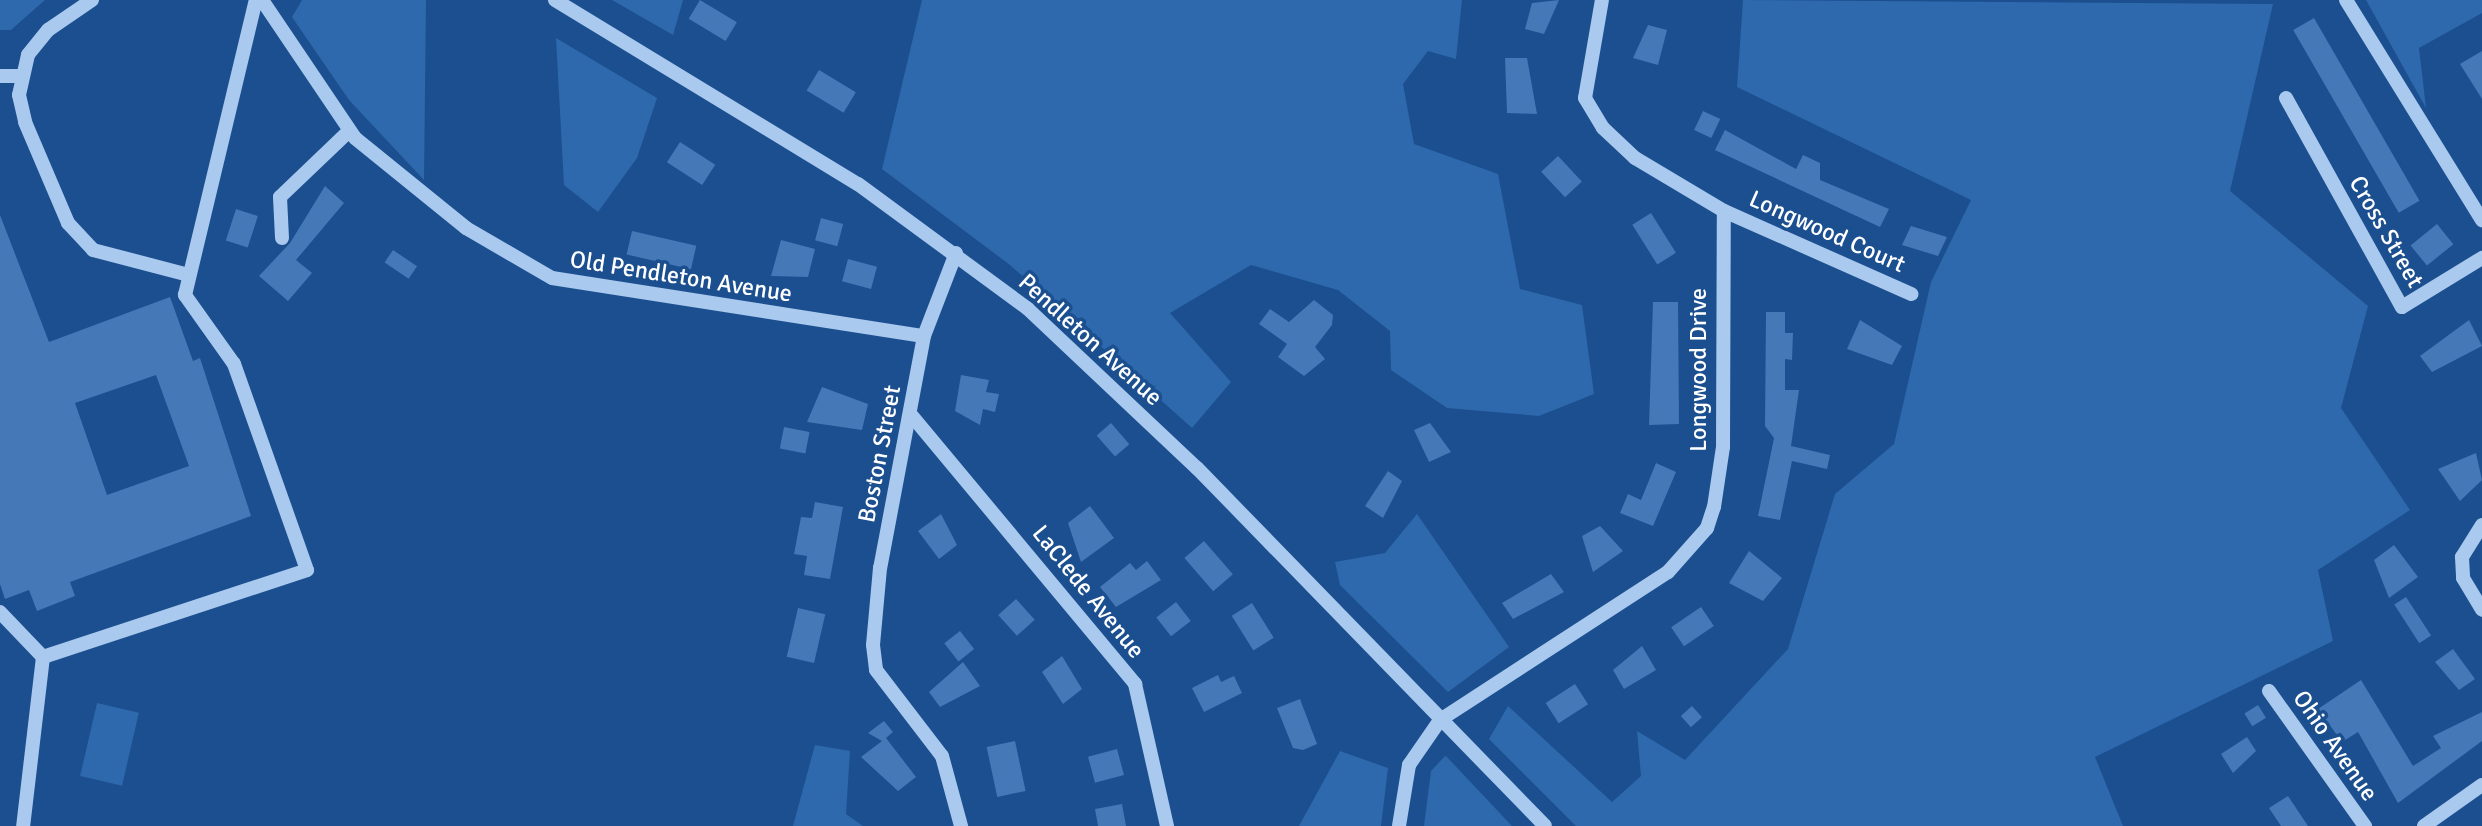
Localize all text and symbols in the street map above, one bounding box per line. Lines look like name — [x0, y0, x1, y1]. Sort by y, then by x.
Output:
street label: Cross Street — [2342, 171, 2430, 293]
street label: Longwood Court — [1745, 185, 1909, 279]
street label: Old Pendleton Avenue — [568, 245, 794, 309]
street label: Pendleton Avenue — [1012, 268, 1168, 412]
street label: Longwood Drive — [1685, 288, 1713, 452]
street label: Boston Street — [853, 383, 907, 525]
street label: LaClede Avenue — [1026, 520, 1150, 664]
street label: Ohio Avenue — [2286, 685, 2384, 807]

